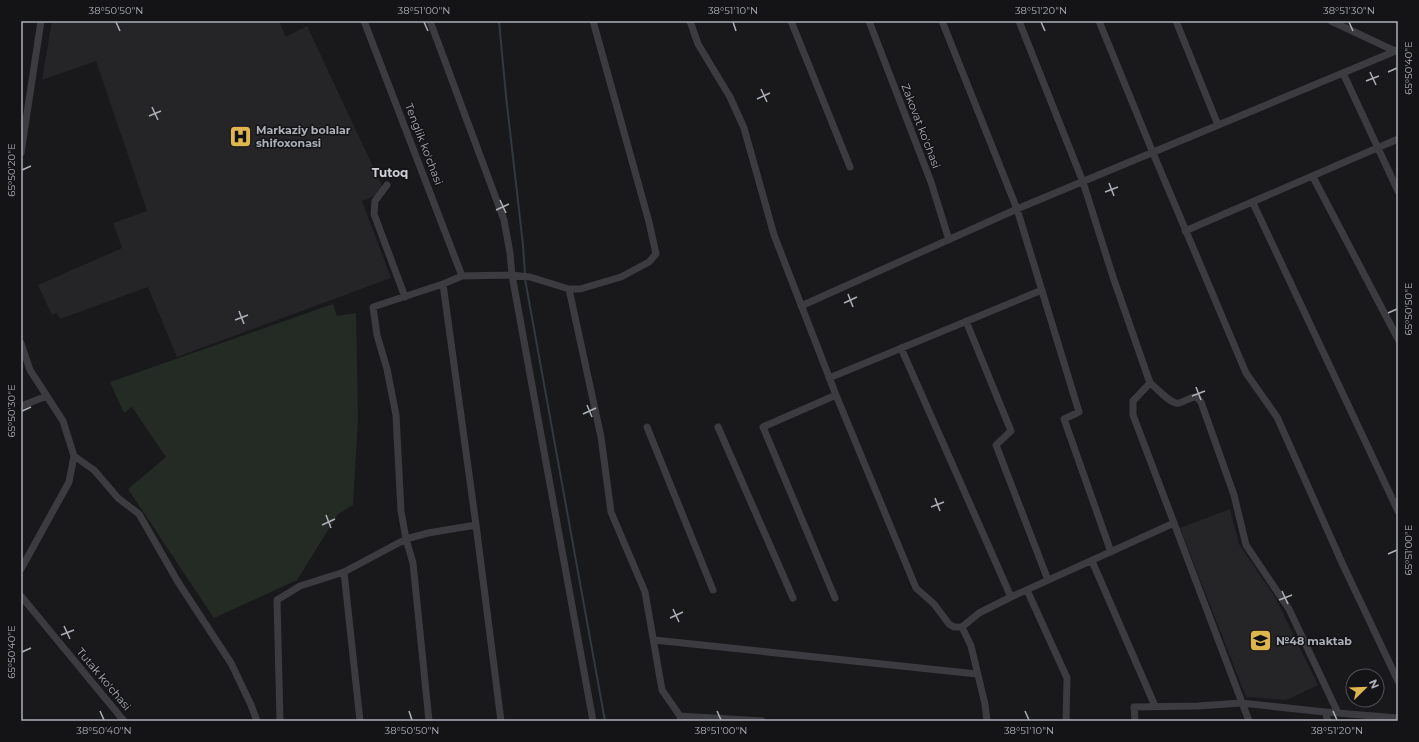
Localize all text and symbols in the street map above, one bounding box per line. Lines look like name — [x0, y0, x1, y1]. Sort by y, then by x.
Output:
text: 38°50'50"N — [89, 4, 143, 17]
text: 38°51'00"N — [398, 4, 450, 17]
text: 38°51'10"N — [708, 4, 758, 17]
text: 38°51'20"N — [1015, 4, 1067, 17]
text: 38°51'30"N — [1323, 4, 1375, 17]
text: 65°50'40"E — [1402, 41, 1415, 95]
street label: Zakovat ko'chasi — [898, 82, 944, 170]
street label: Tenglik ko'chasi — [402, 101, 446, 187]
hospital icon: Markaziy bolalar shifoxonasi — [227, 123, 253, 149]
place label: Markaziy bolalar shifoxonasi — [256, 123, 351, 150]
text: 65°50'20"E — [5, 143, 18, 197]
district label: Tutoq — [372, 165, 408, 180]
text: 65°50'50"E — [1402, 282, 1415, 336]
text: 65°50'30"E — [5, 384, 18, 438]
text: 65°51'00"E — [1402, 524, 1415, 575]
text: 65°50'40"E — [5, 625, 18, 679]
school or university icon: №48 maktab — [1247, 628, 1273, 654]
place label: №48 maktab — [1276, 634, 1352, 648]
street label: Tutak ko'chasi — [74, 645, 134, 713]
north arrow — [1345, 668, 1385, 708]
text: N — [1366, 677, 1382, 691]
text: 38°50'40"N — [76, 724, 132, 737]
text: 38°50'50"N — [385, 724, 439, 737]
text: 38°51'00"N — [695, 724, 747, 737]
text: 38°51'10"N — [1004, 724, 1054, 737]
text: 38°51'20"N — [1311, 724, 1363, 737]

